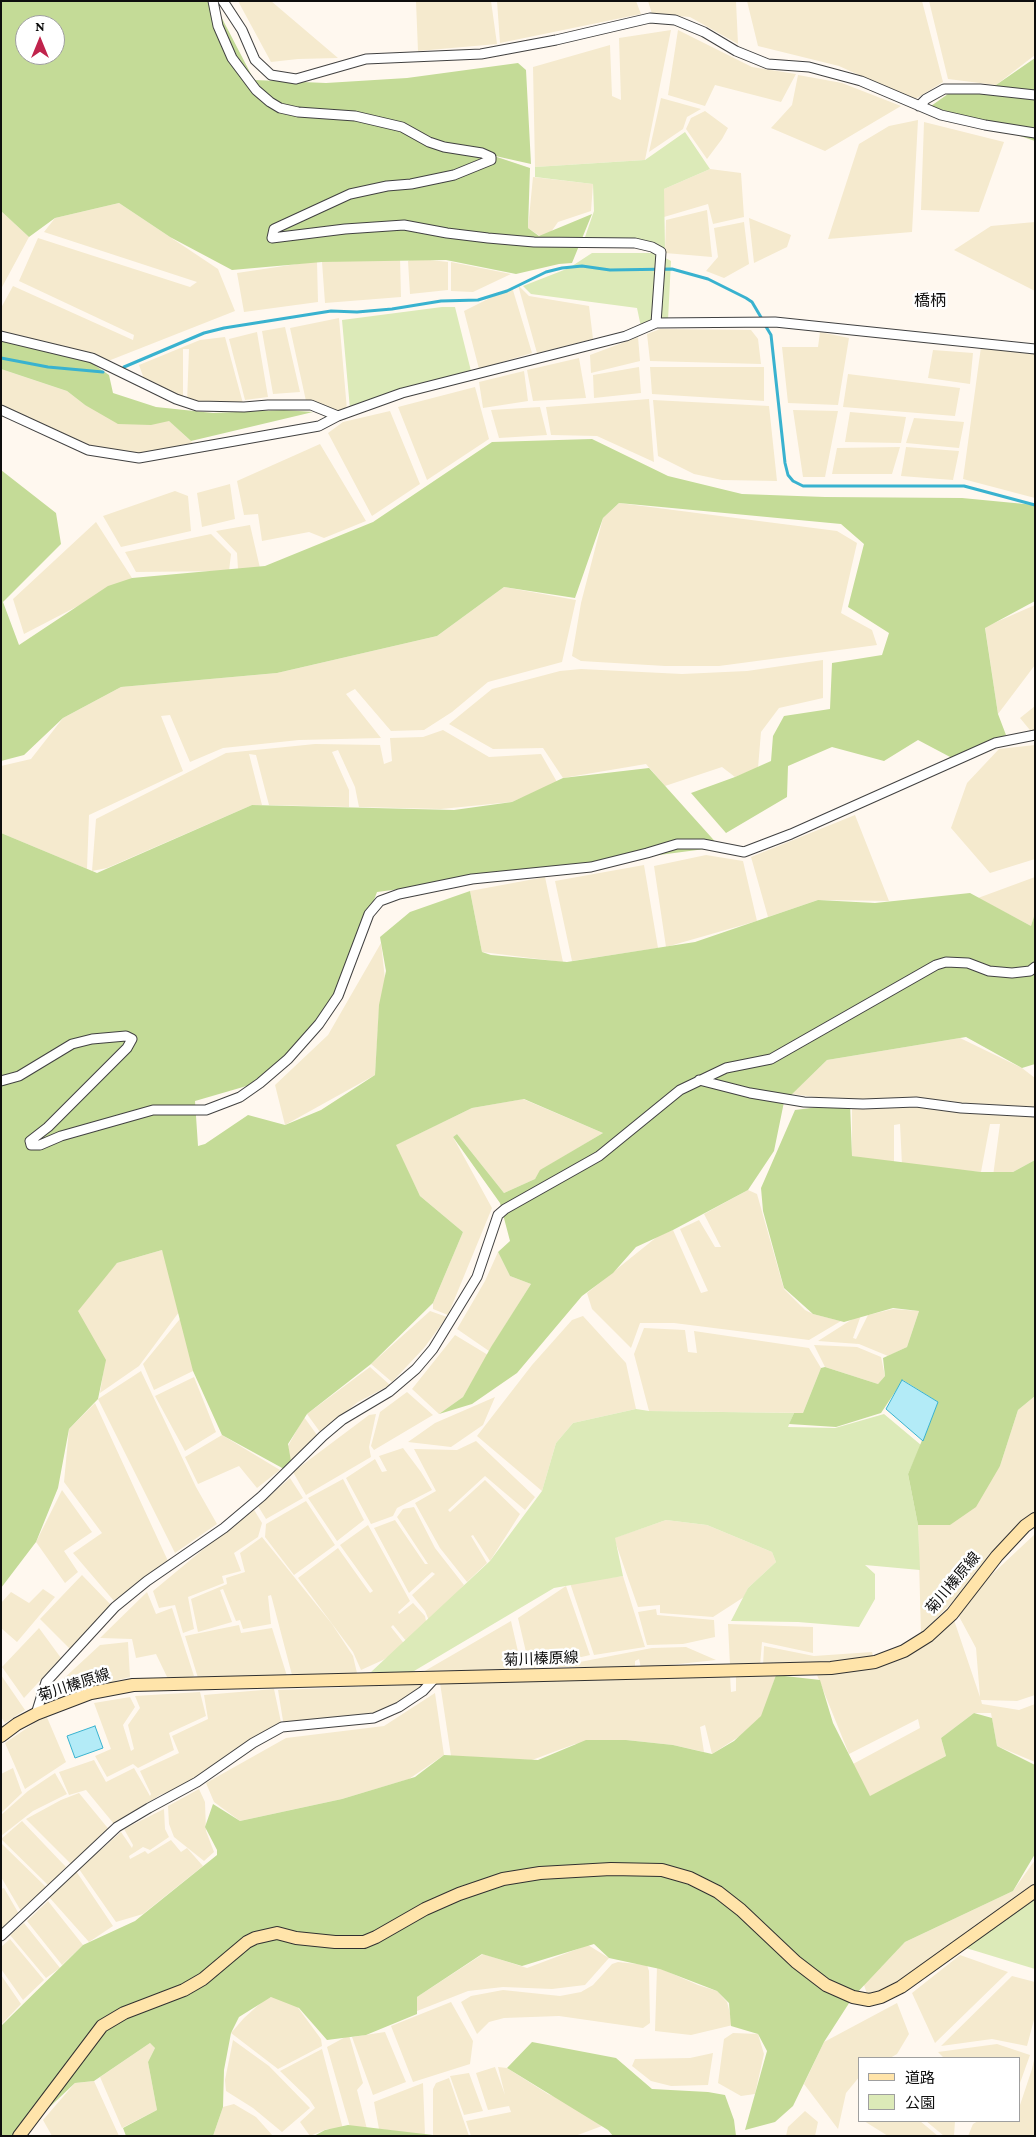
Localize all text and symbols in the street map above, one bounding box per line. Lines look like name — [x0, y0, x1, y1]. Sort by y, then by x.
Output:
north arrow — [15, 15, 65, 65]
text: N — [35, 18, 45, 34]
district label: 橋柄 — [914, 291, 946, 311]
street label: 菊川榛原線 — [922, 1548, 984, 1618]
street label: 菊川榛原線 — [503, 1649, 579, 1669]
street label: 菊川榛原線 — [36, 1665, 112, 1705]
legend — [858, 2057, 1021, 2122]
text: 道路 — [905, 2070, 935, 2086]
text: 公園 — [905, 2095, 935, 2111]

